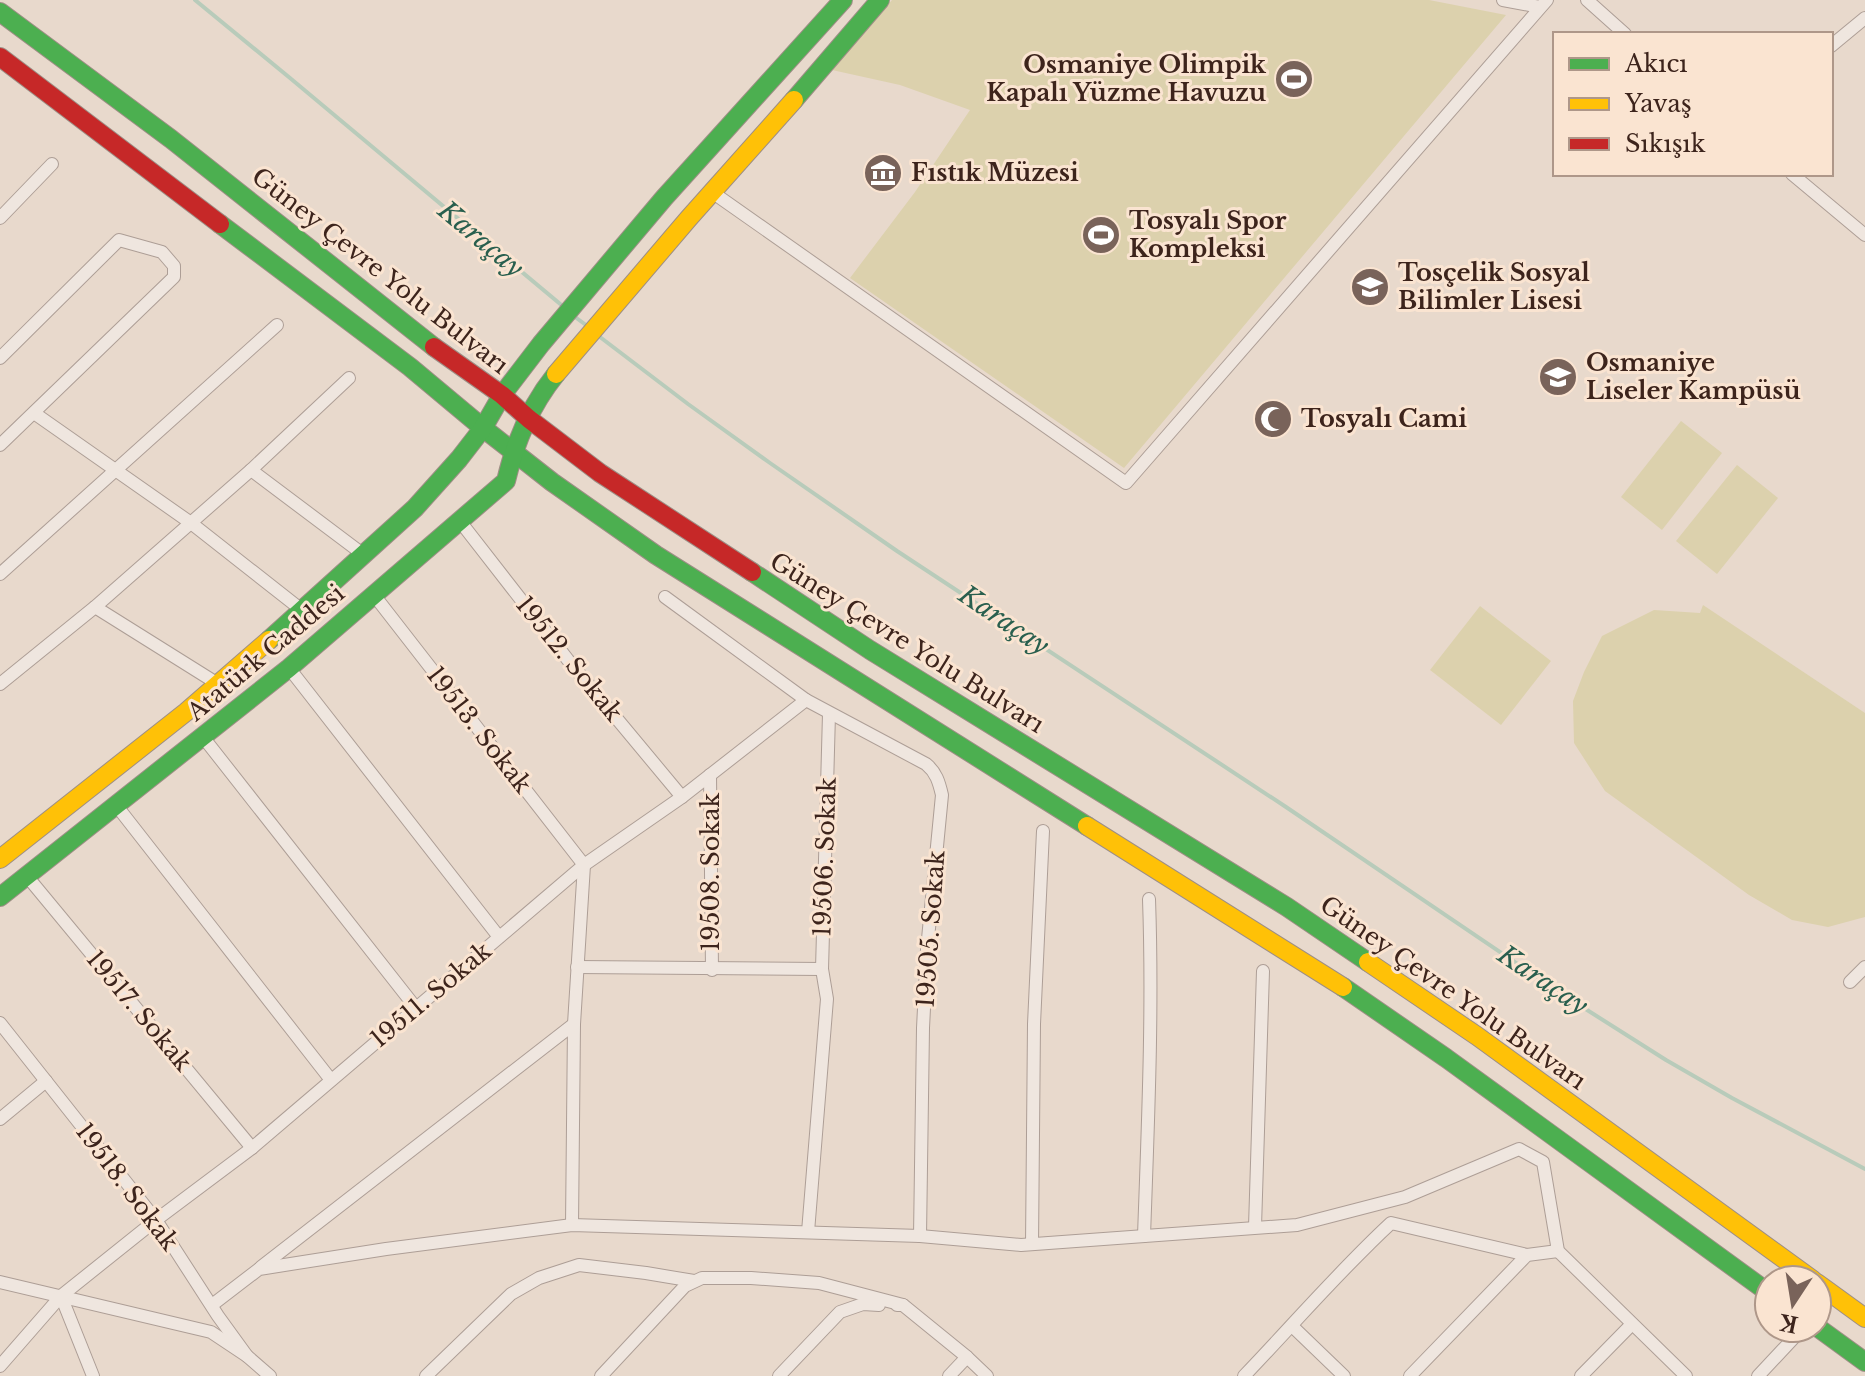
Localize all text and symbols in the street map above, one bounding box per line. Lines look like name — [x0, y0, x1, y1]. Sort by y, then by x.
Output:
legend — [1553, 32, 1833, 176]
text: Akıcı — [1624, 49, 1688, 78]
place label: Osmaniye Olimpik Kapalı Yüzme Havuzu — [986, 50, 1267, 107]
sports icon: Osmaniye Olimpik Kapalı Yüzme Havuzu — [1273, 58, 1315, 100]
text: Yavaş — [1624, 89, 1692, 118]
text: Sıkışık — [1625, 129, 1706, 158]
museum icon: Fıstık Müzesi — [862, 152, 904, 194]
place label: Fıstık Müzesi — [911, 158, 1079, 187]
street label: Güney Çevre Yolu Bulvarı — [246, 161, 514, 380]
water label: Karaçay — [431, 193, 531, 284]
place label: Tosyalı Spor Kompleksi — [1129, 206, 1287, 263]
sports icon: Tosyalı Spor Kompleksi — [1080, 214, 1122, 256]
place label: Tosçelik Sosyal Bilimler Lisesi — [1398, 258, 1590, 315]
school or university icon: Tosçelik Sosyal Bilimler Lisesi — [1349, 266, 1391, 308]
place label: Osmaniye Liseler Kampüsü — [1586, 348, 1800, 405]
school or university icon: Osmaniye Liseler Kampüsü — [1537, 356, 1579, 398]
mosque icon: Tosyalı Cami — [1252, 398, 1294, 440]
place label: Tosyalı Cami — [1301, 404, 1467, 433]
street label: Güney Çevre Yolu Bulvarı — [765, 546, 1050, 739]
street label: Atatürk Caddesi — [180, 578, 350, 728]
water label: Karaçay — [952, 578, 1056, 662]
street label: 19512. Sokak — [510, 590, 629, 727]
street label: 19513. Sokak — [421, 661, 538, 799]
street label: 19506. Sokak — [807, 776, 842, 937]
street label: 19508. Sokak — [696, 792, 725, 951]
street label: 19505. Sokak — [911, 849, 950, 1009]
street label: Güney Çevre Yolu Bulvarı — [1315, 890, 1592, 1096]
street label: 19511. Sokak — [364, 936, 497, 1053]
water label: Karaçay — [1491, 938, 1595, 1022]
street label: 19517. Sokak — [81, 945, 198, 1077]
street label: 19518. Sokak — [70, 1117, 185, 1256]
north arrow — [1753, 1264, 1833, 1344]
text: K — [1776, 1308, 1801, 1338]

